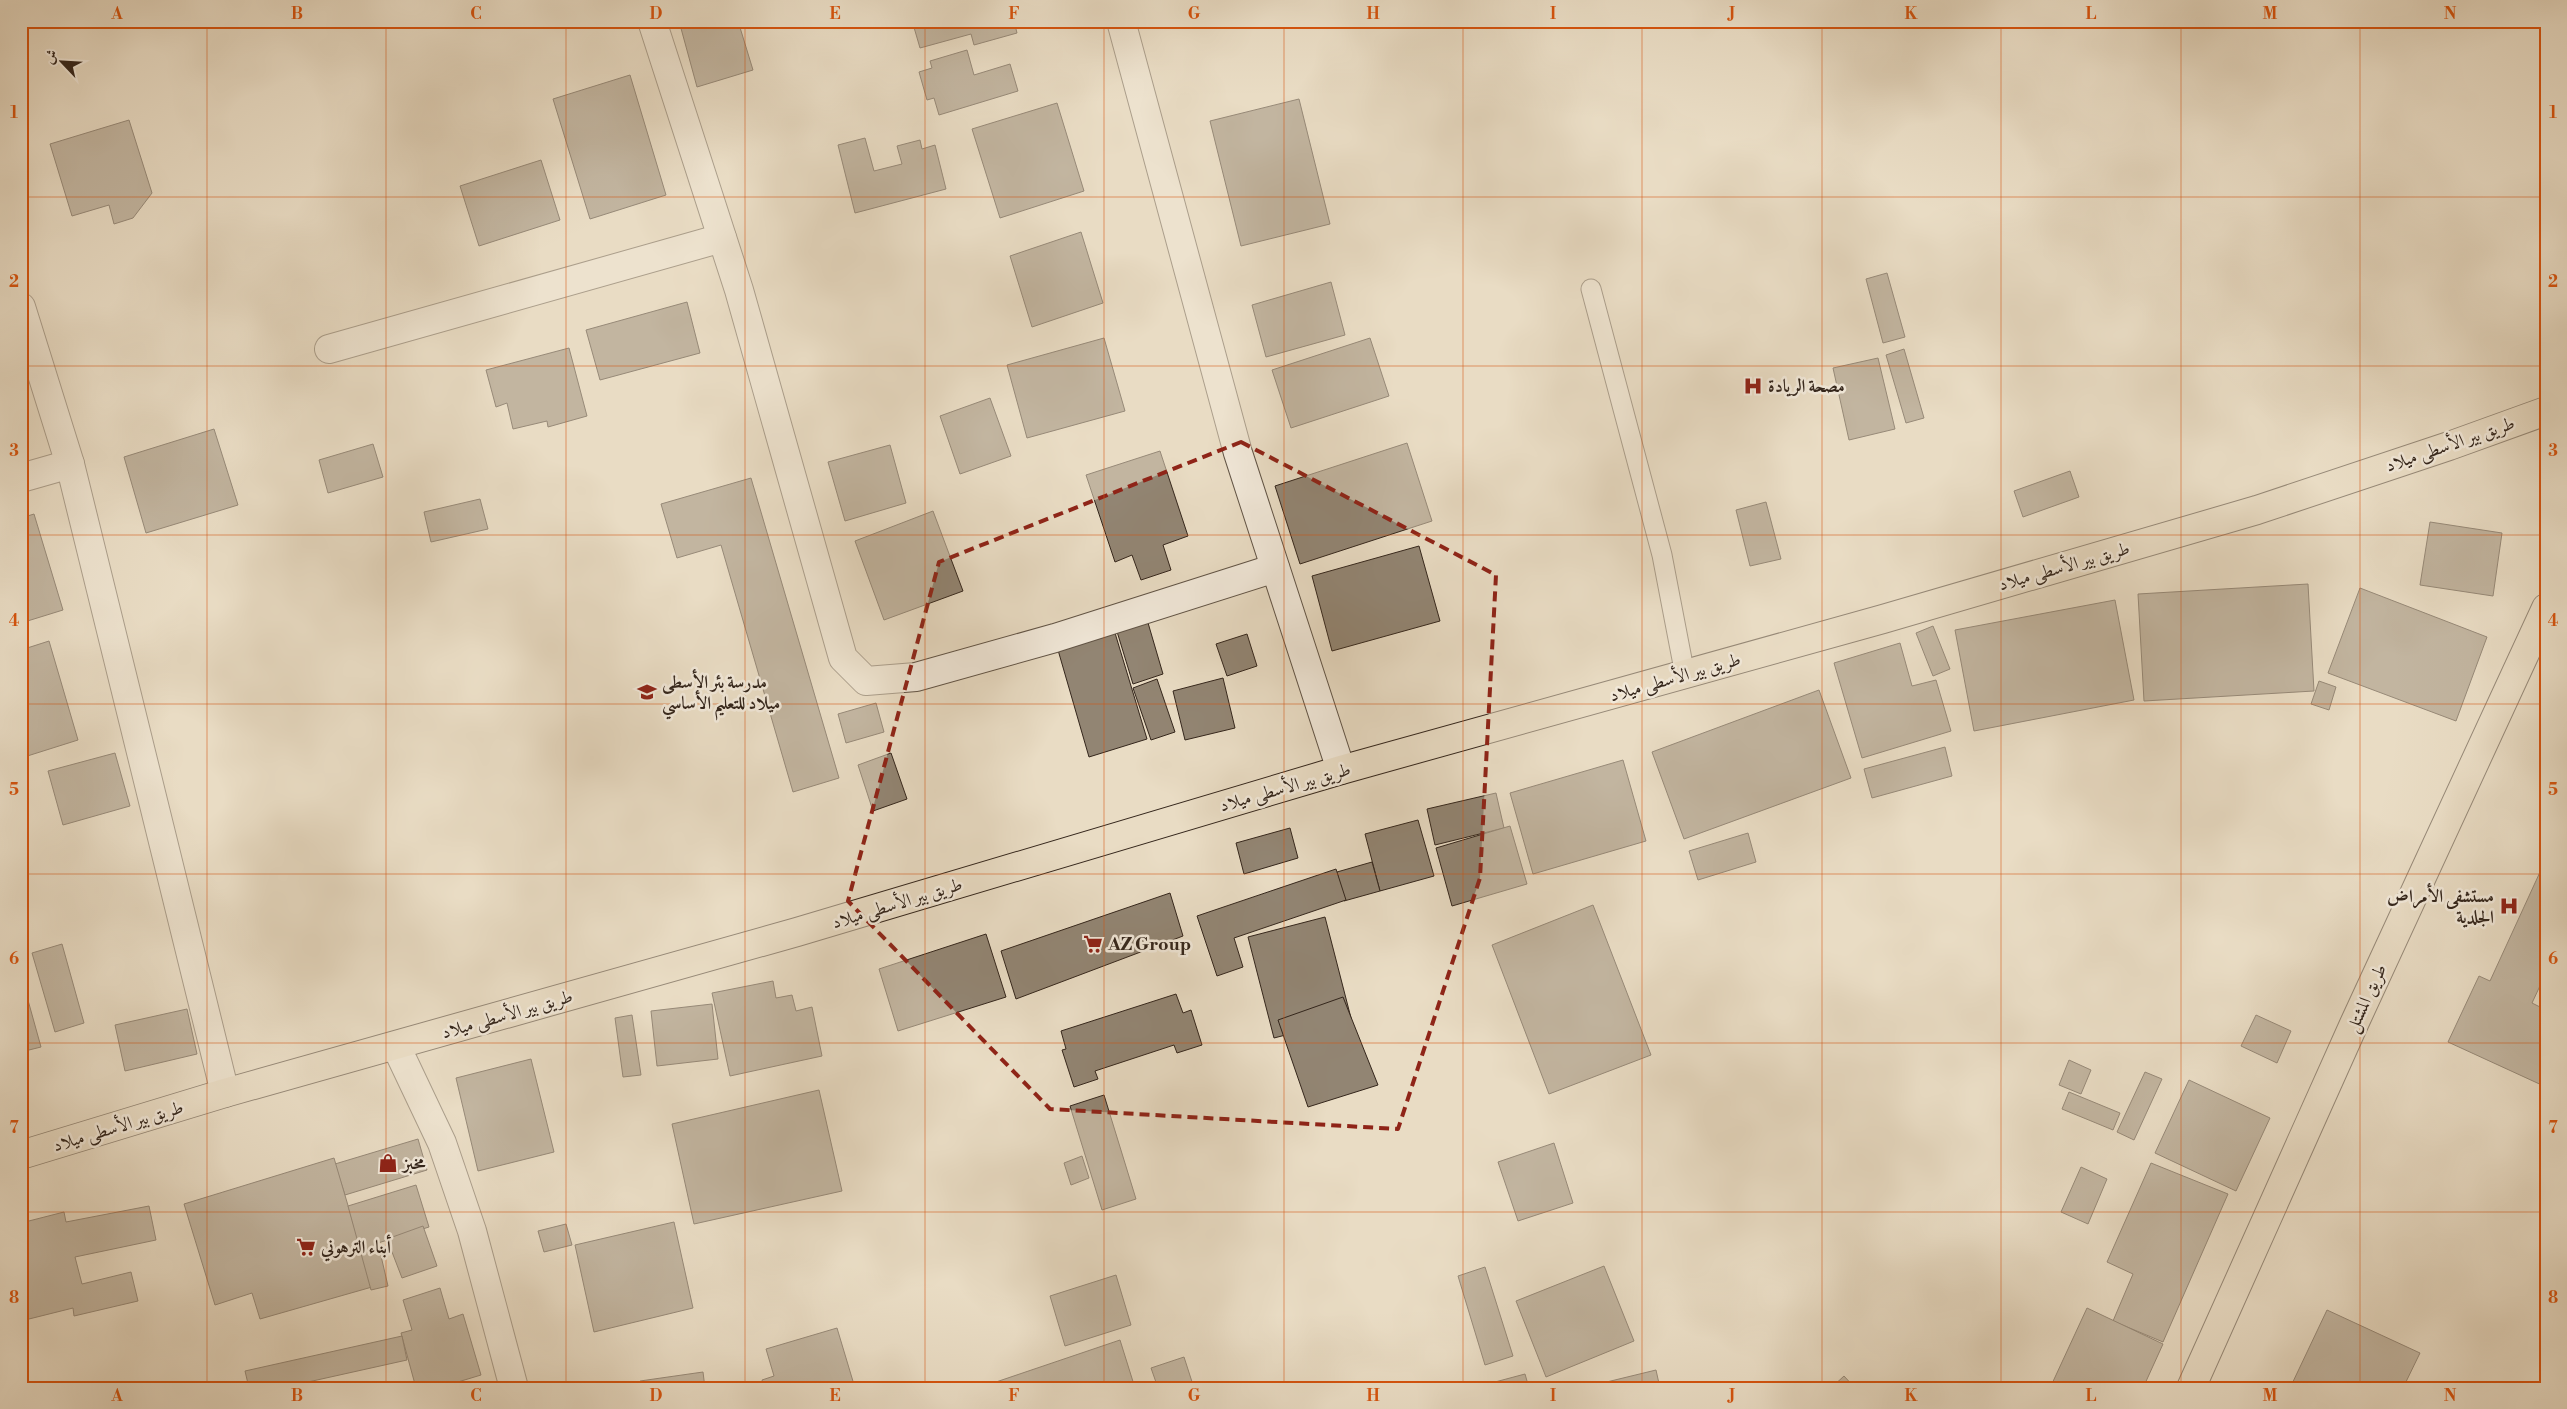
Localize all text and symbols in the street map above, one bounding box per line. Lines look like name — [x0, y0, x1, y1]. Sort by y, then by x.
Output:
text: A — [110, 4, 123, 24]
text: B — [291, 4, 303, 24]
text: C — [470, 4, 482, 24]
text: D — [650, 4, 663, 24]
text: E — [829, 4, 841, 24]
text: F — [1008, 4, 1020, 24]
text: G — [1188, 4, 1201, 24]
text: H — [1366, 4, 1380, 24]
text: I — [1550, 4, 1556, 24]
text: J — [1727, 4, 1735, 24]
text: K — [1905, 4, 1919, 24]
text: L — [2086, 4, 2097, 24]
text: M — [2263, 4, 2278, 24]
text: N — [2444, 4, 2457, 24]
north arrow — [38, 38, 88, 88]
text: ش — [40, 47, 62, 67]
text: 1 — [10, 103, 18, 123]
text: 1 — [2549, 103, 2557, 123]
text: 2 — [9, 272, 19, 292]
text: 2 — [2548, 272, 2558, 292]
hospital icon: مصحة الريادة — [1742, 375, 1764, 397]
place label: مصحة الريادة — [1768, 375, 1845, 398]
street label: طريق بير الأسطى ميلاد — [2382, 410, 2518, 477]
text: 3 — [9, 441, 19, 461]
text: 3 — [2548, 441, 2558, 461]
street label: طريق بير الأسطى ميلاد — [1995, 535, 2132, 596]
text: 4 — [9, 611, 20, 631]
text: 4 — [2548, 611, 2559, 631]
street label: طريق بير الأسطى ميلاد — [1606, 646, 1743, 707]
place label: مدرسة بئر الأسطى ميلاد للتعليم الأساسي — [662, 668, 780, 721]
school or university icon: مدرسة بئر الأسطى ميلاد للتعليم الأساسي — [636, 681, 658, 703]
street label: طريق بير الأسطى ميلاد — [1216, 756, 1353, 817]
text: 5 — [9, 780, 19, 800]
text: 5 — [2548, 780, 2558, 800]
street label: طريق بير الأسطى ميلاد — [828, 871, 965, 934]
place label: مستشفى الأمراض الجلدية — [2387, 882, 2494, 929]
hospital icon: مستشفى الأمراض الجلدية — [2498, 895, 2520, 917]
supermarket icon: AZ Group — [1082, 933, 1104, 955]
place label: AZ Group — [1107, 933, 1191, 956]
text: 6 — [9, 949, 19, 969]
text: 6 — [2548, 949, 2558, 969]
street label: طريق المشتل — [2341, 960, 2393, 1037]
street label: طريق بير الأسطى ميلاد — [438, 983, 575, 1044]
street label: طريق بير الأسطى ميلاد — [49, 1094, 186, 1157]
text: 7 — [9, 1118, 19, 1138]
text: 7 — [2548, 1118, 2558, 1138]
shop icon: مخبز — [377, 1152, 399, 1174]
place label: مخبز — [401, 1152, 427, 1175]
place label: أبناء الترهوني — [320, 1234, 392, 1262]
supermarket icon: أبناء الترهوني — [295, 1236, 317, 1258]
text: 8 — [9, 1288, 19, 1308]
text: 8 — [2548, 1288, 2558, 1308]
text: A — [110, 1386, 123, 1406]
text: B — [291, 1386, 303, 1406]
text: C — [470, 1386, 482, 1406]
text: D — [650, 1386, 663, 1406]
text: E — [829, 1386, 841, 1406]
text: F — [1008, 1386, 1020, 1406]
text: G — [1188, 1386, 1201, 1406]
text: H — [1366, 1386, 1380, 1406]
text: I — [1550, 1386, 1556, 1406]
text: J — [1727, 1386, 1735, 1406]
text: K — [1905, 1386, 1919, 1406]
text: L — [2086, 1386, 2097, 1406]
text: M — [2263, 1386, 2278, 1406]
text: N — [2444, 1386, 2457, 1406]

